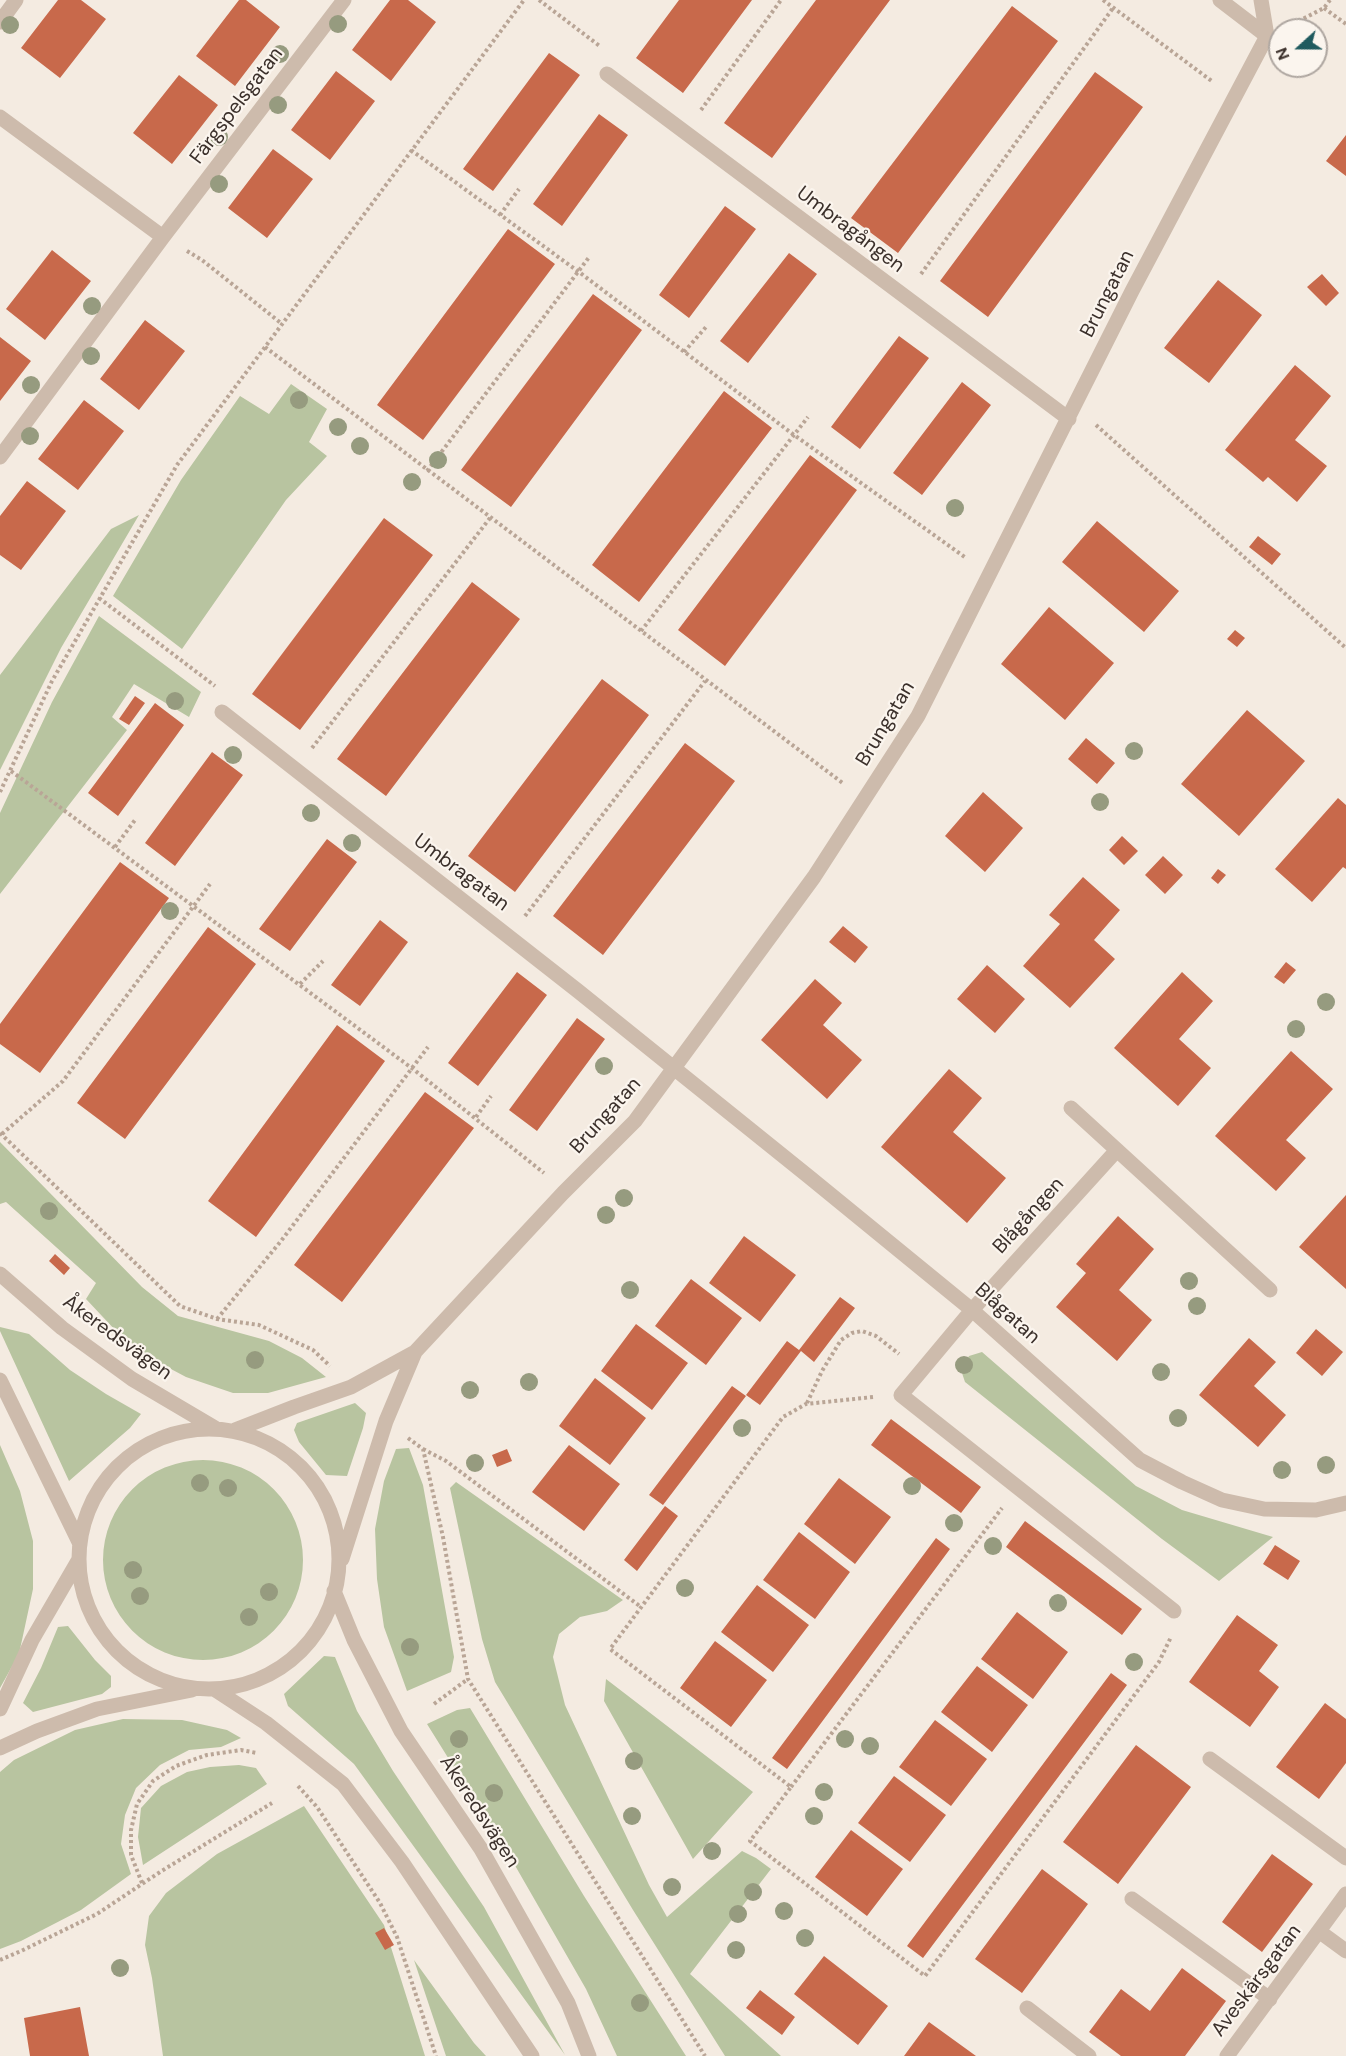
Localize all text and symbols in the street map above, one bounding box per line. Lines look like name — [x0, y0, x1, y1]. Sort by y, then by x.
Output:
north arrow — [1268, 18, 1328, 78]
street label: Färgspelsgatan — [185, 43, 289, 169]
text: N — [1271, 45, 1294, 63]
street label: Umbragången — [791, 182, 909, 278]
street label: Brungatan — [1076, 247, 1140, 341]
street label: Brungatan — [851, 677, 921, 771]
street label: Umbragatan — [408, 829, 514, 917]
street label: Brungatan — [566, 1073, 646, 1159]
street label: Blågången — [988, 1173, 1070, 1259]
street label: Blågatan — [969, 1279, 1045, 1349]
street label: Åkeredsvägen — [58, 1290, 176, 1386]
street label: Åkeredsvägen — [434, 1751, 524, 1873]
street label: Aveskärsgatan — [1207, 1920, 1307, 2042]

